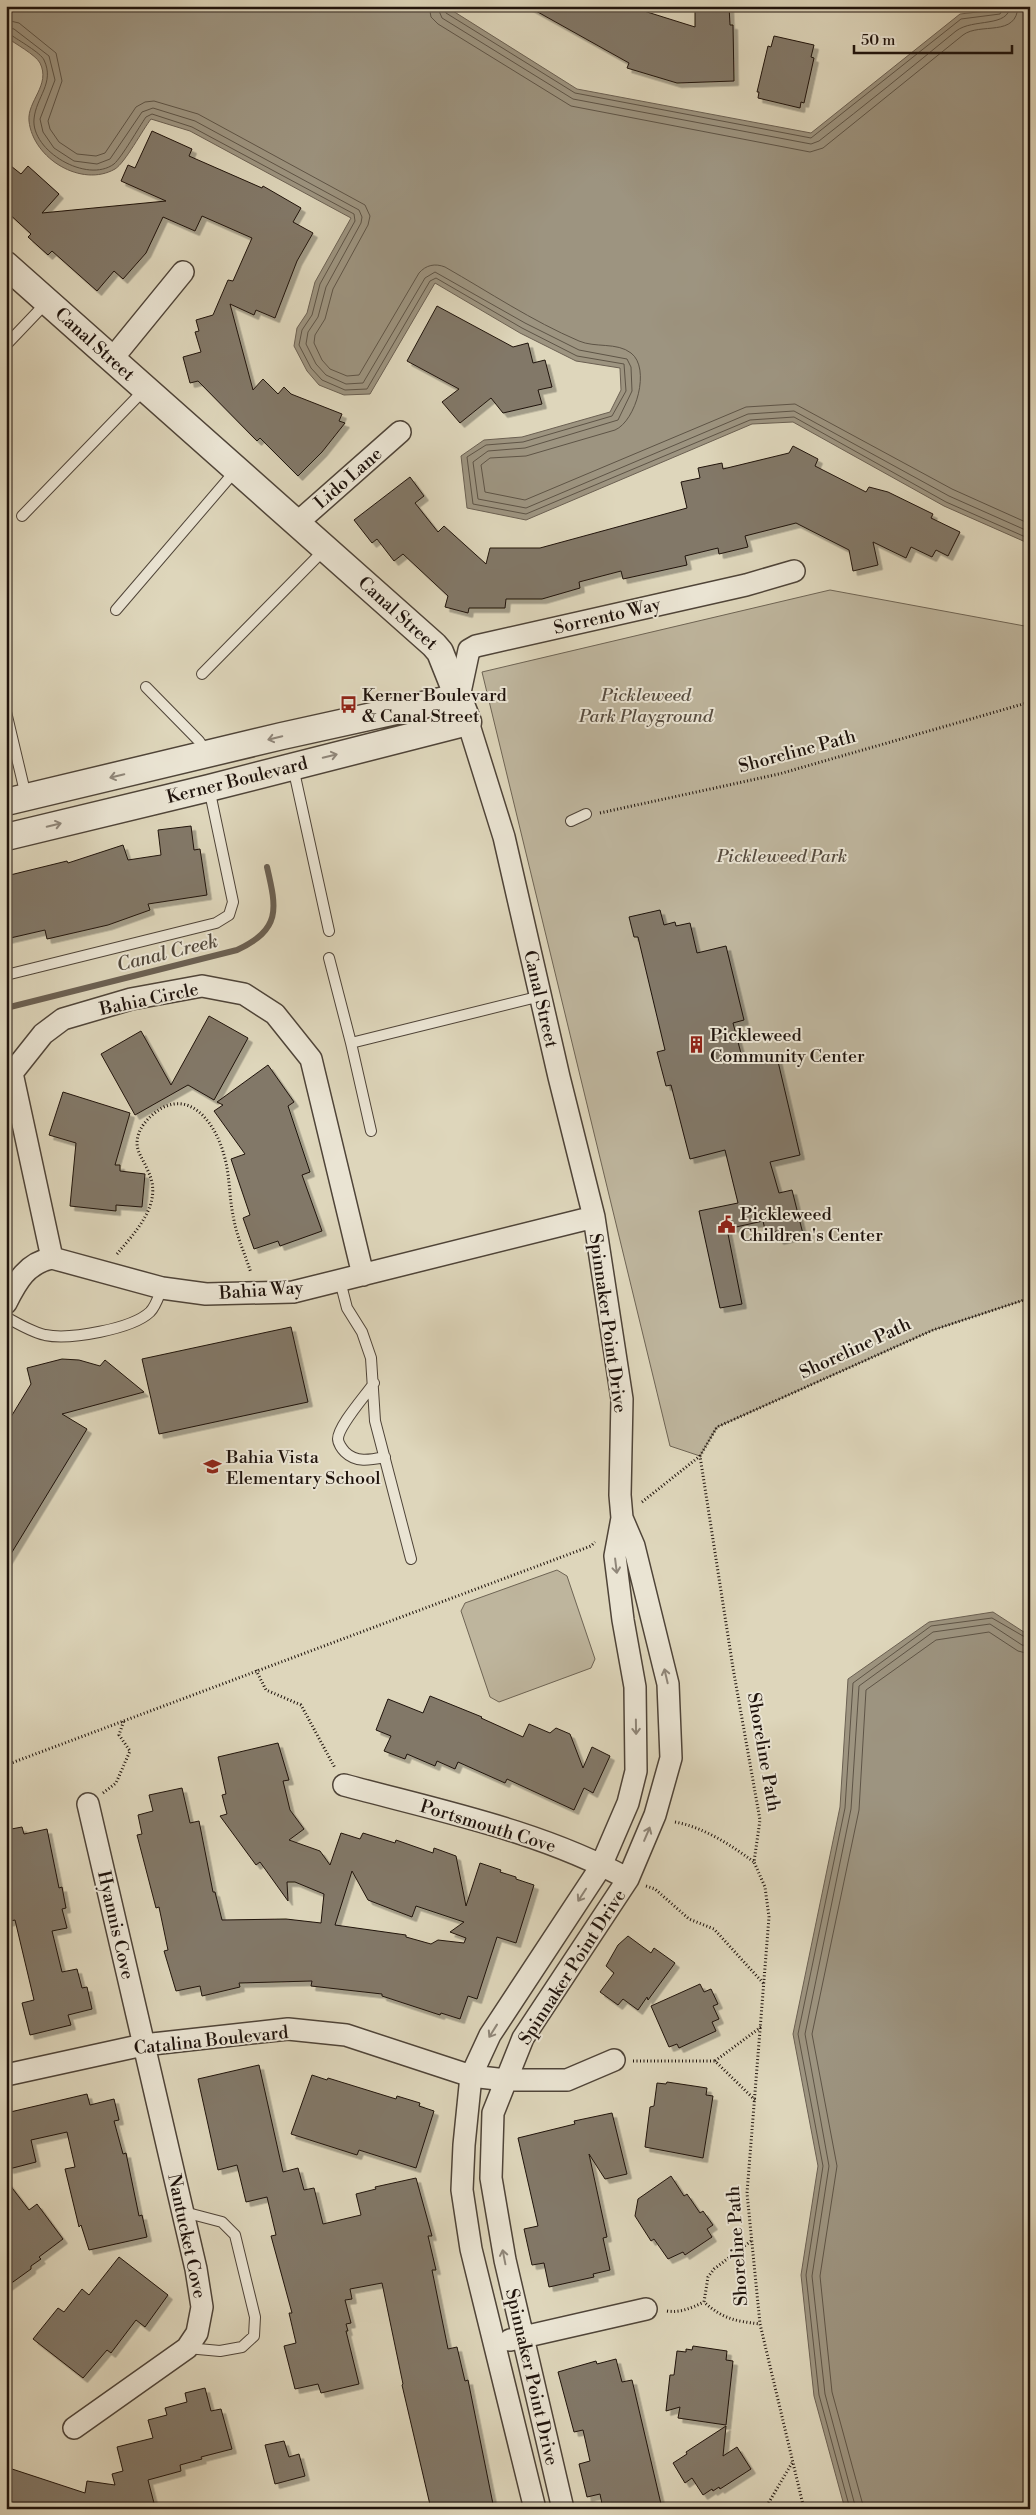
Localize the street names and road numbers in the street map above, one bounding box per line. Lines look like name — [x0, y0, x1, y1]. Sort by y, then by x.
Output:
street label: Canal Street — [50, 303, 140, 387]
street label: Lido Lane — [310, 443, 387, 514]
street label: Canal Street — [353, 572, 443, 656]
street label: Sorrento Way — [551, 593, 663, 640]
street label: Shoreline Path — [736, 725, 859, 778]
street label: Kerner Boulevard — [164, 752, 311, 809]
street label: Canal Street — [518, 948, 563, 1051]
street label: Bahia Circle — [97, 978, 201, 1021]
street label: Spinnaker Point Drive — [584, 1232, 631, 1414]
street label: Bahia Way — [217, 1276, 304, 1305]
street label: Shoreline Path — [796, 1312, 915, 1384]
street label: Shoreline Path — [742, 1691, 785, 1814]
street label: Portsmouth Cove — [417, 1795, 559, 1858]
street label: Hyannis Cove — [92, 1869, 139, 1982]
street label: Spinnaker Point Drive — [514, 1885, 631, 2049]
street label: Catalina Boulevard — [133, 2021, 290, 2060]
street label: Nantucket Cove — [162, 2172, 211, 2301]
street label: Shoreline Path — [722, 2185, 753, 2307]
street label: Spinnaker Point Drive — [500, 2286, 563, 2468]

